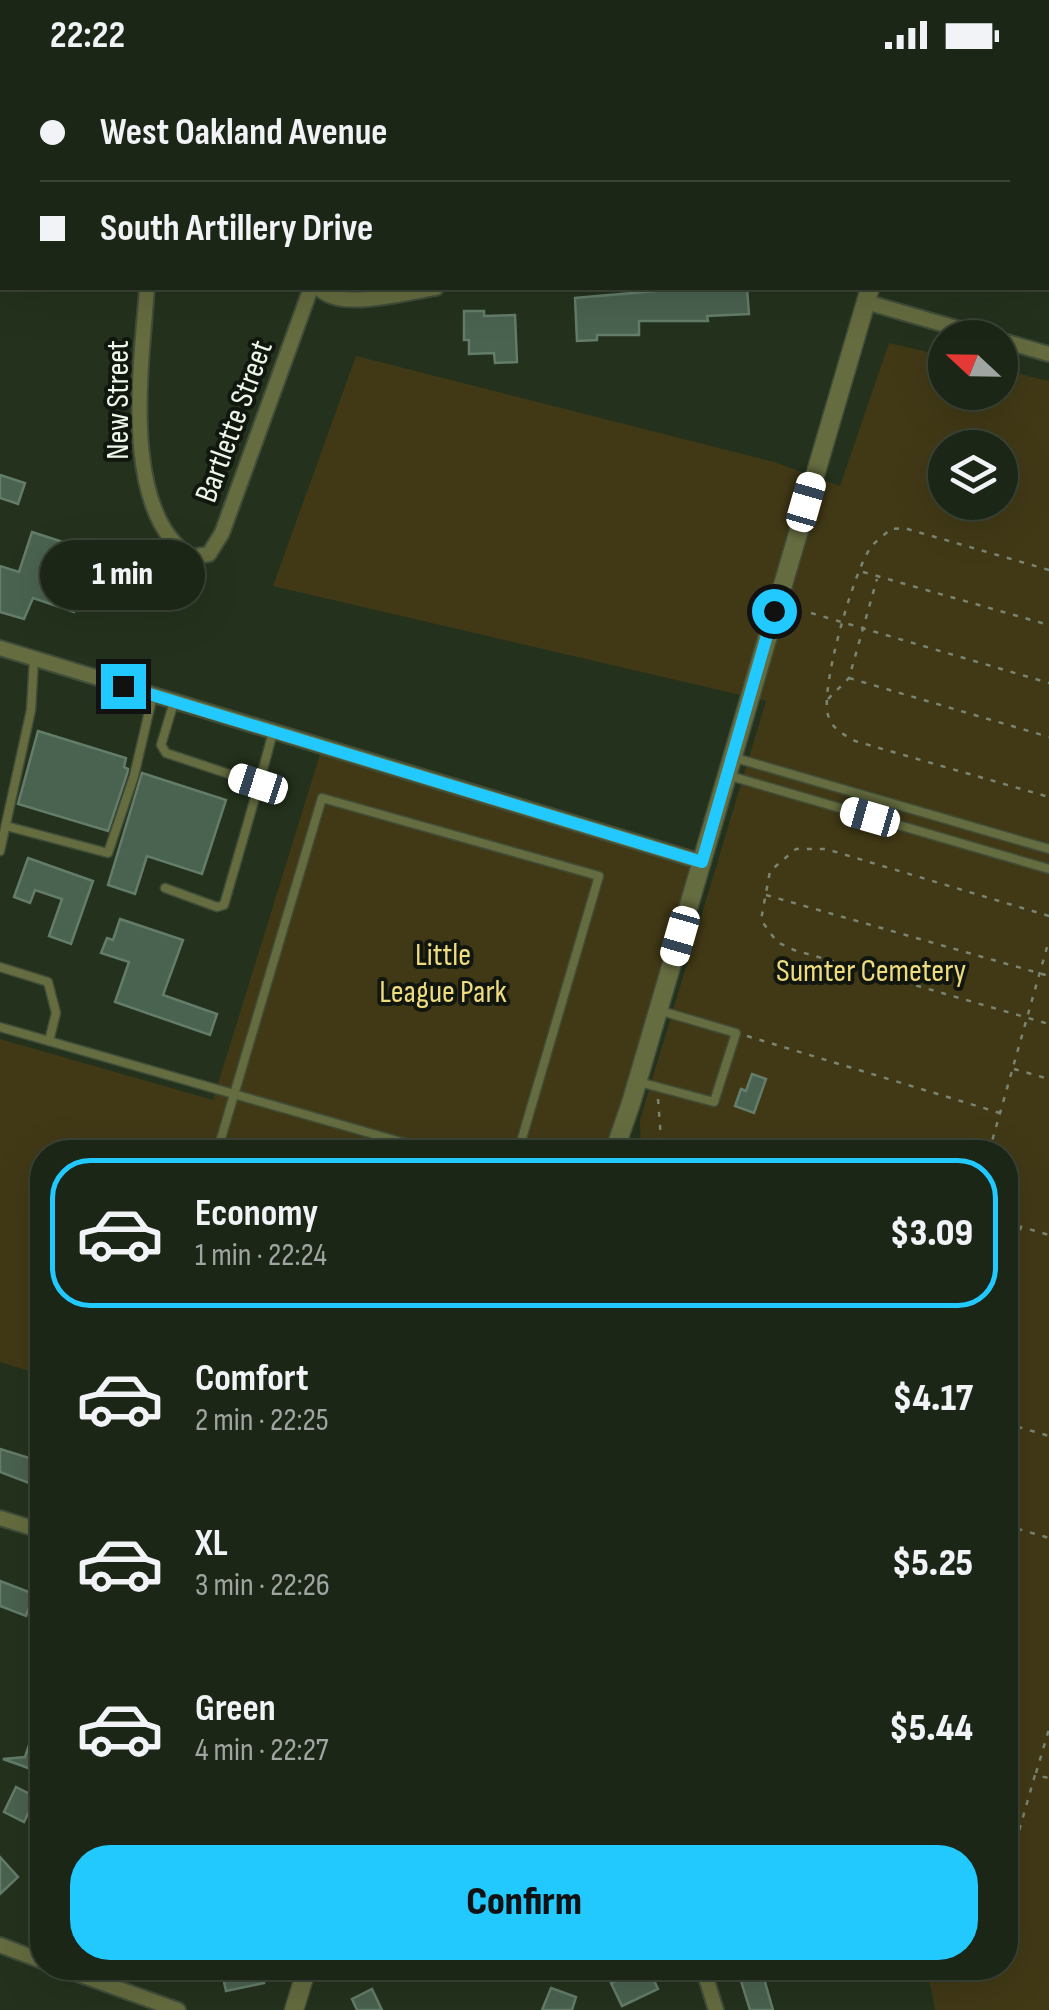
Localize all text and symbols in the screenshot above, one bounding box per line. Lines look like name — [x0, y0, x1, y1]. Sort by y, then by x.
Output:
text: 22:22 — [50, 13, 125, 58]
text: West Oakland Avenue — [100, 110, 388, 155]
text: South Artillery Drive — [100, 206, 373, 251]
north arrow — [928, 320, 1018, 410]
map controls — [928, 320, 1018, 520]
street label: Bartlette Street — [187, 335, 282, 508]
street label: New Street — [99, 340, 138, 460]
button: layers — [928, 430, 1018, 520]
car — [783, 469, 829, 535]
callout: 1 min — [41, 541, 206, 611]
text: 1 min — [92, 555, 153, 594]
route start — [752, 589, 797, 634]
route end — [101, 664, 146, 709]
car — [225, 760, 291, 808]
car — [837, 794, 903, 840]
car — [657, 903, 703, 969]
park label: Little League Park — [379, 936, 507, 1012]
park label: Sumter Cemetery — [776, 952, 966, 991]
icon: car — [75, 1188, 165, 1278]
text: Economy — [195, 1191, 318, 1236]
text: $3.09 — [890, 1211, 973, 1256]
text: 1 min · 22:24 — [195, 1236, 327, 1275]
icon: car — [75, 1353, 165, 1443]
text: Comfort — [195, 1356, 309, 1401]
text: $4.17 — [893, 1376, 973, 1421]
text: 2 min · 22:25 — [195, 1401, 328, 1440]
icon: car — [75, 1518, 165, 1608]
text: XL — [195, 1521, 228, 1566]
text: $5.25 — [892, 1541, 973, 1586]
text: 3 min · 22:26 — [195, 1566, 330, 1605]
icon: car — [75, 1683, 165, 1773]
text: Green — [195, 1686, 276, 1731]
text: $5.44 — [889, 1706, 973, 1751]
text: 4 min · 22:27 — [195, 1731, 329, 1770]
button: Confirm — [70, 1845, 978, 1960]

